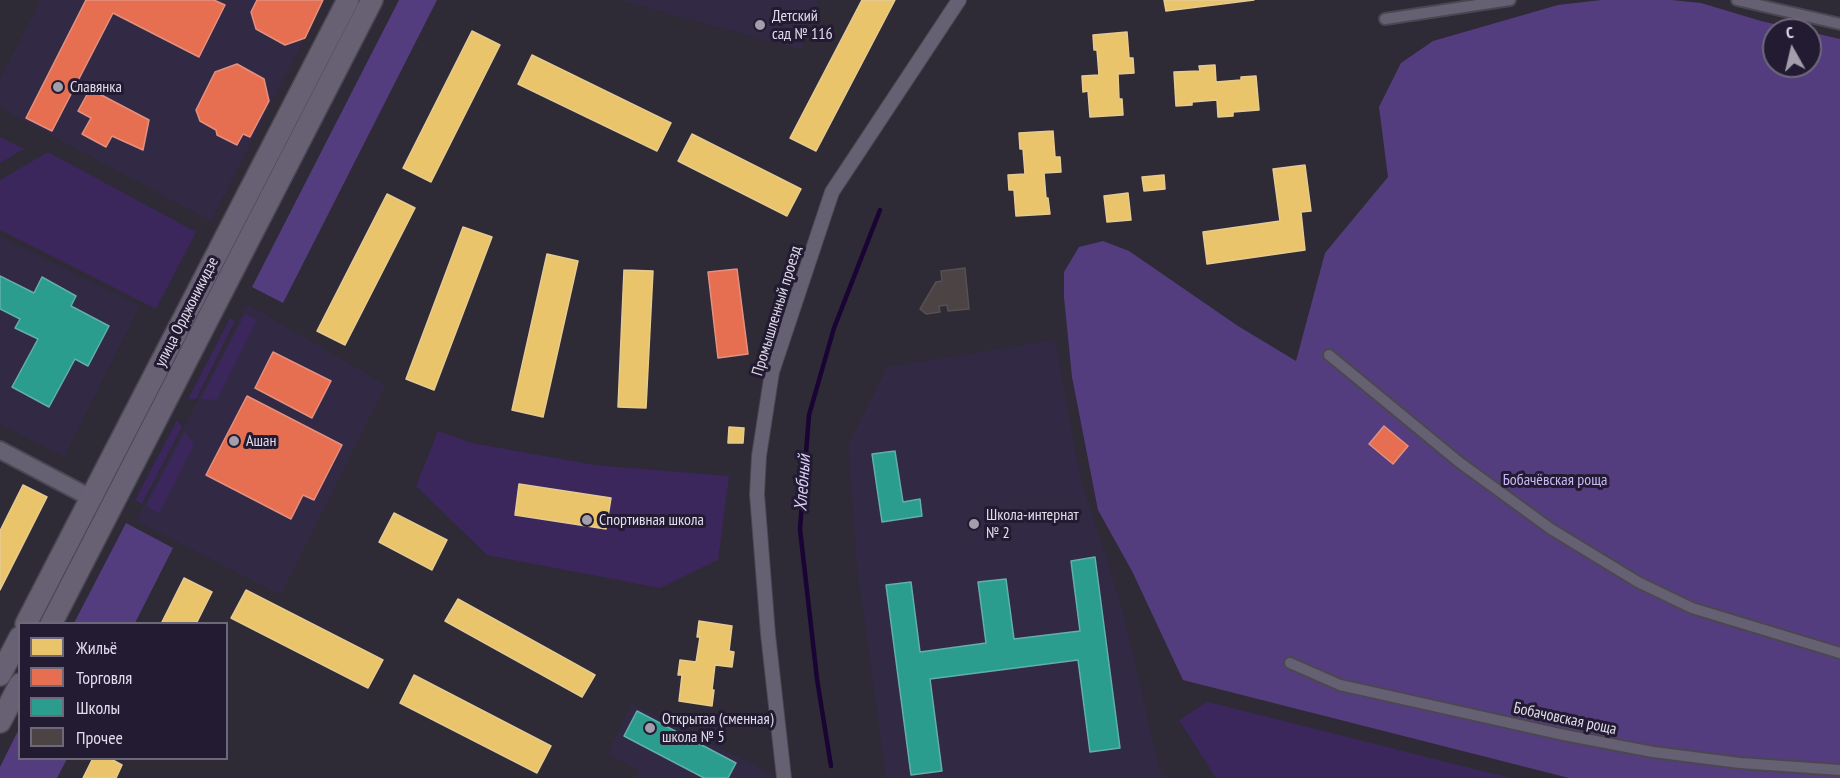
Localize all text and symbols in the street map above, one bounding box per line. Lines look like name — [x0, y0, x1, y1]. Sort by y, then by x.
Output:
place label: Детский сад № 116 — [772, 6, 833, 44]
marker: Детский сад № 116 — [753, 18, 767, 32]
north arrow — [1762, 18, 1822, 78]
text: С — [1785, 22, 1795, 43]
place label: Славянка — [70, 77, 122, 97]
marker: Славянка — [51, 80, 65, 94]
street label: Промышленный проезд — [748, 244, 806, 378]
street label: улица Орджоникидзе — [151, 254, 223, 370]
place label: Ашан — [246, 431, 276, 451]
marker: Ашан — [227, 434, 241, 448]
water label: Хлебный — [790, 454, 816, 512]
park label: Бобачёвская роща — [1503, 470, 1607, 490]
place label: Школа-интернат № 2 — [986, 505, 1079, 543]
place label: Спортивная школа — [599, 510, 704, 530]
marker: Спортивная школа — [580, 513, 594, 527]
marker: Школа-интернат № 2 — [967, 517, 981, 531]
legend — [18, 622, 228, 760]
text: Жильё — [76, 636, 117, 659]
text: Торговля — [76, 666, 132, 689]
text: Школы — [76, 696, 120, 719]
street label: Бобачовская роща — [1512, 699, 1618, 739]
place label: Открытая (сменная) школа № 5 — [662, 709, 773, 747]
marker: Открытая (сменная) школа № 5 — [643, 721, 657, 735]
text: Прочее — [76, 726, 123, 749]

